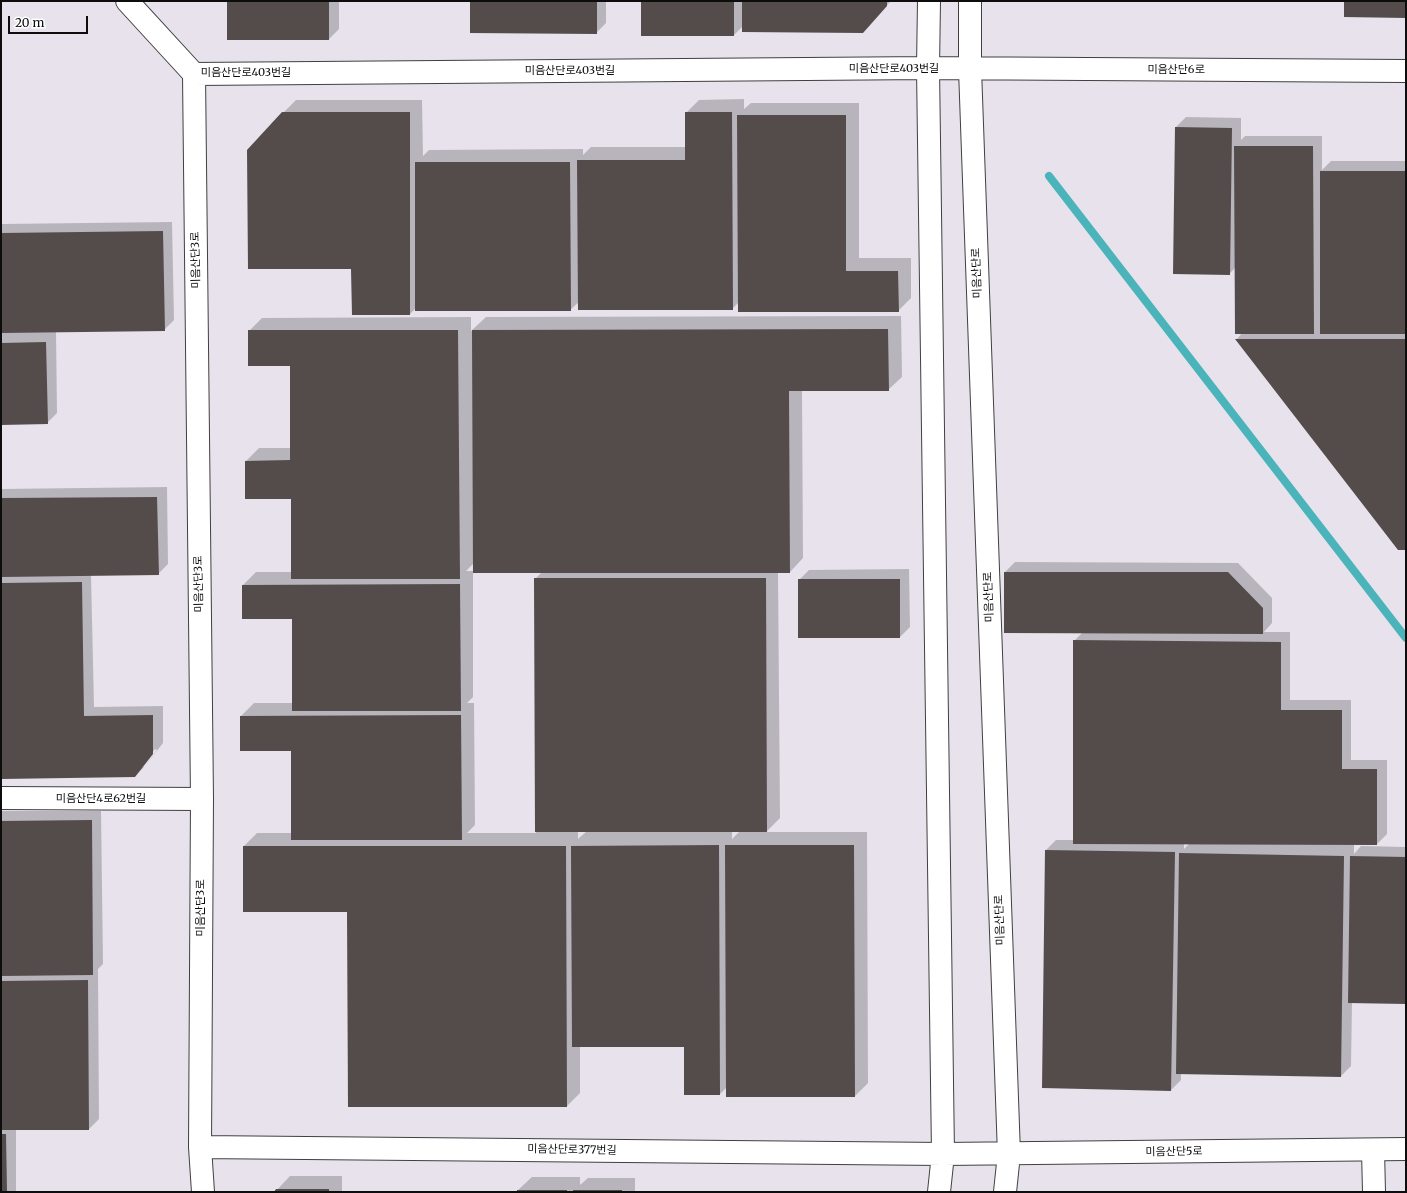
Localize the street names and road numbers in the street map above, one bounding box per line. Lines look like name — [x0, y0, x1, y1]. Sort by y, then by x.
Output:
street label: 미음산단로403번길 — [849, 62, 939, 76]
street label: 미음산단6로 — [1147, 63, 1205, 77]
street label: 미음산단로403번길 — [525, 64, 615, 78]
street label: 미음산단로403번길 — [201, 66, 291, 80]
street label: 미음산단3로 — [189, 231, 203, 289]
street label: 미음산단로 — [970, 247, 984, 299]
street label: 미음산단3로 — [192, 555, 206, 613]
street label: 미음산단로 — [982, 571, 996, 623]
street label: 미음산단4로62번길 — [56, 792, 146, 806]
street label: 미음산단3로 — [194, 880, 208, 936]
street label: 미음산단로 — [993, 894, 1007, 946]
street label: 미음산단로377번길 — [527, 1143, 617, 1157]
street label: 미음산단5로 — [1145, 1145, 1203, 1159]

